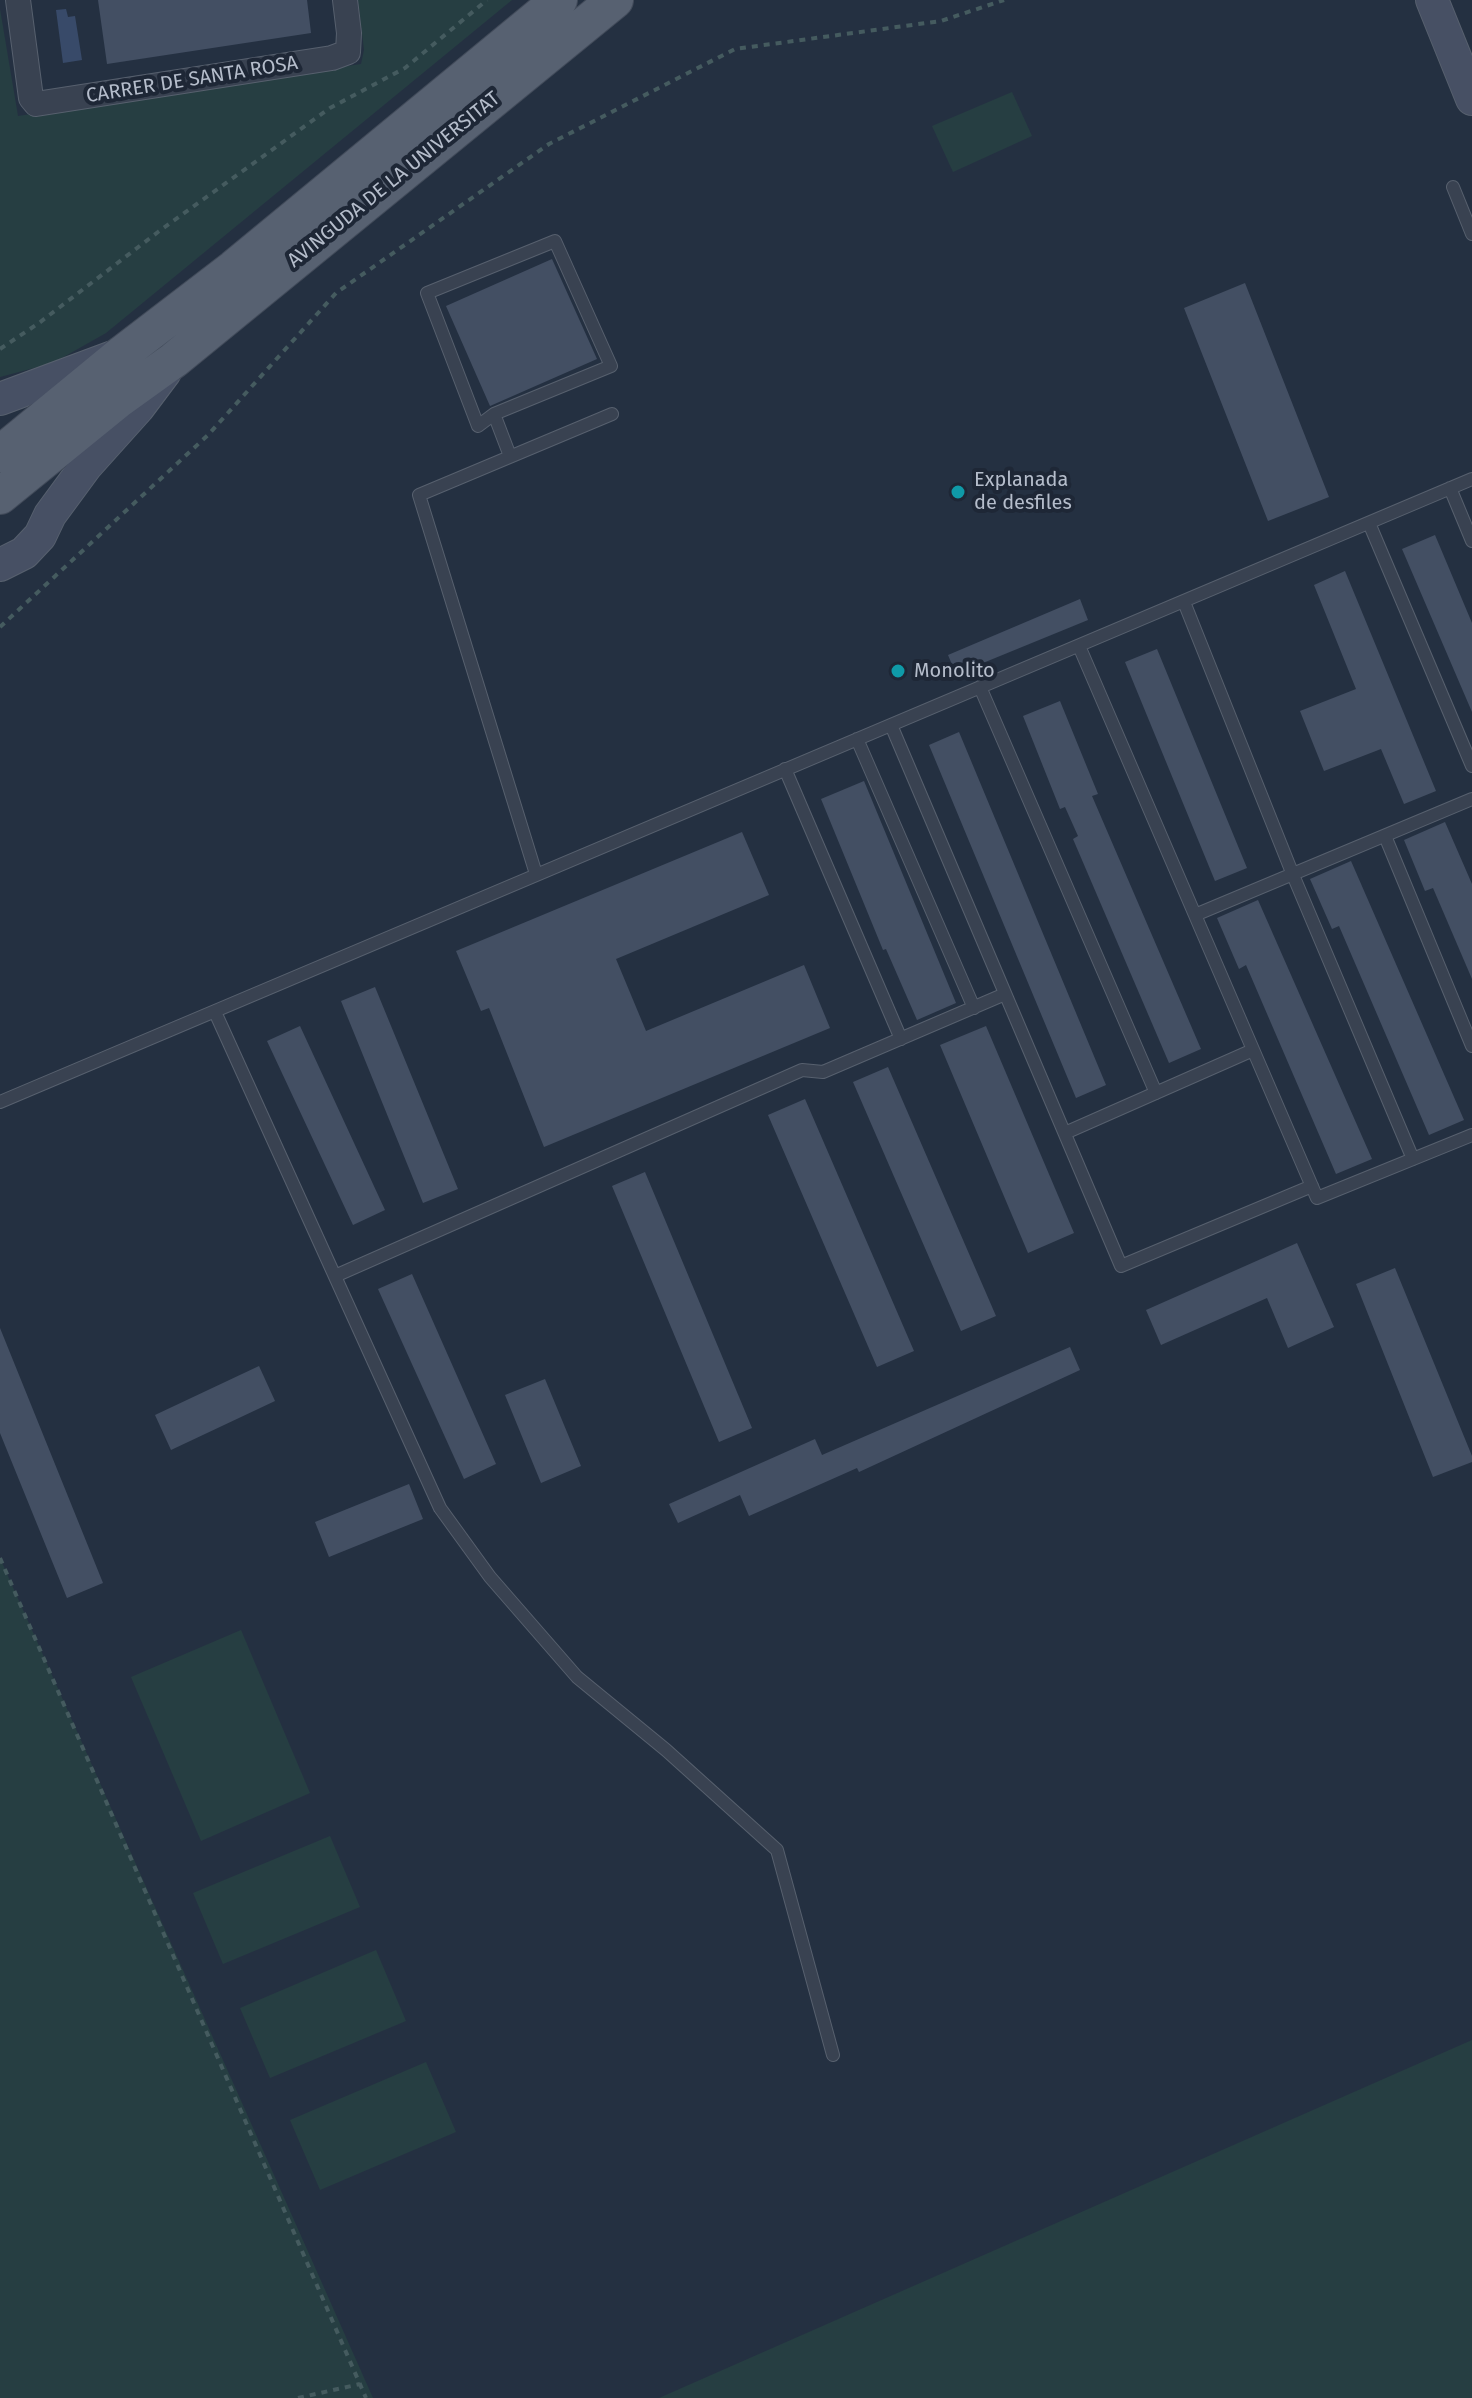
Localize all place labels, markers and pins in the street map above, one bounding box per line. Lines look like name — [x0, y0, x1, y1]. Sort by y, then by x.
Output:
place label: Explanada de desfiles — [974, 468, 1072, 515]
marker: Explanada de desfiles — [949, 483, 967, 501]
place label: Monolito — [914, 659, 995, 683]
marker: Monolito — [889, 662, 907, 680]

